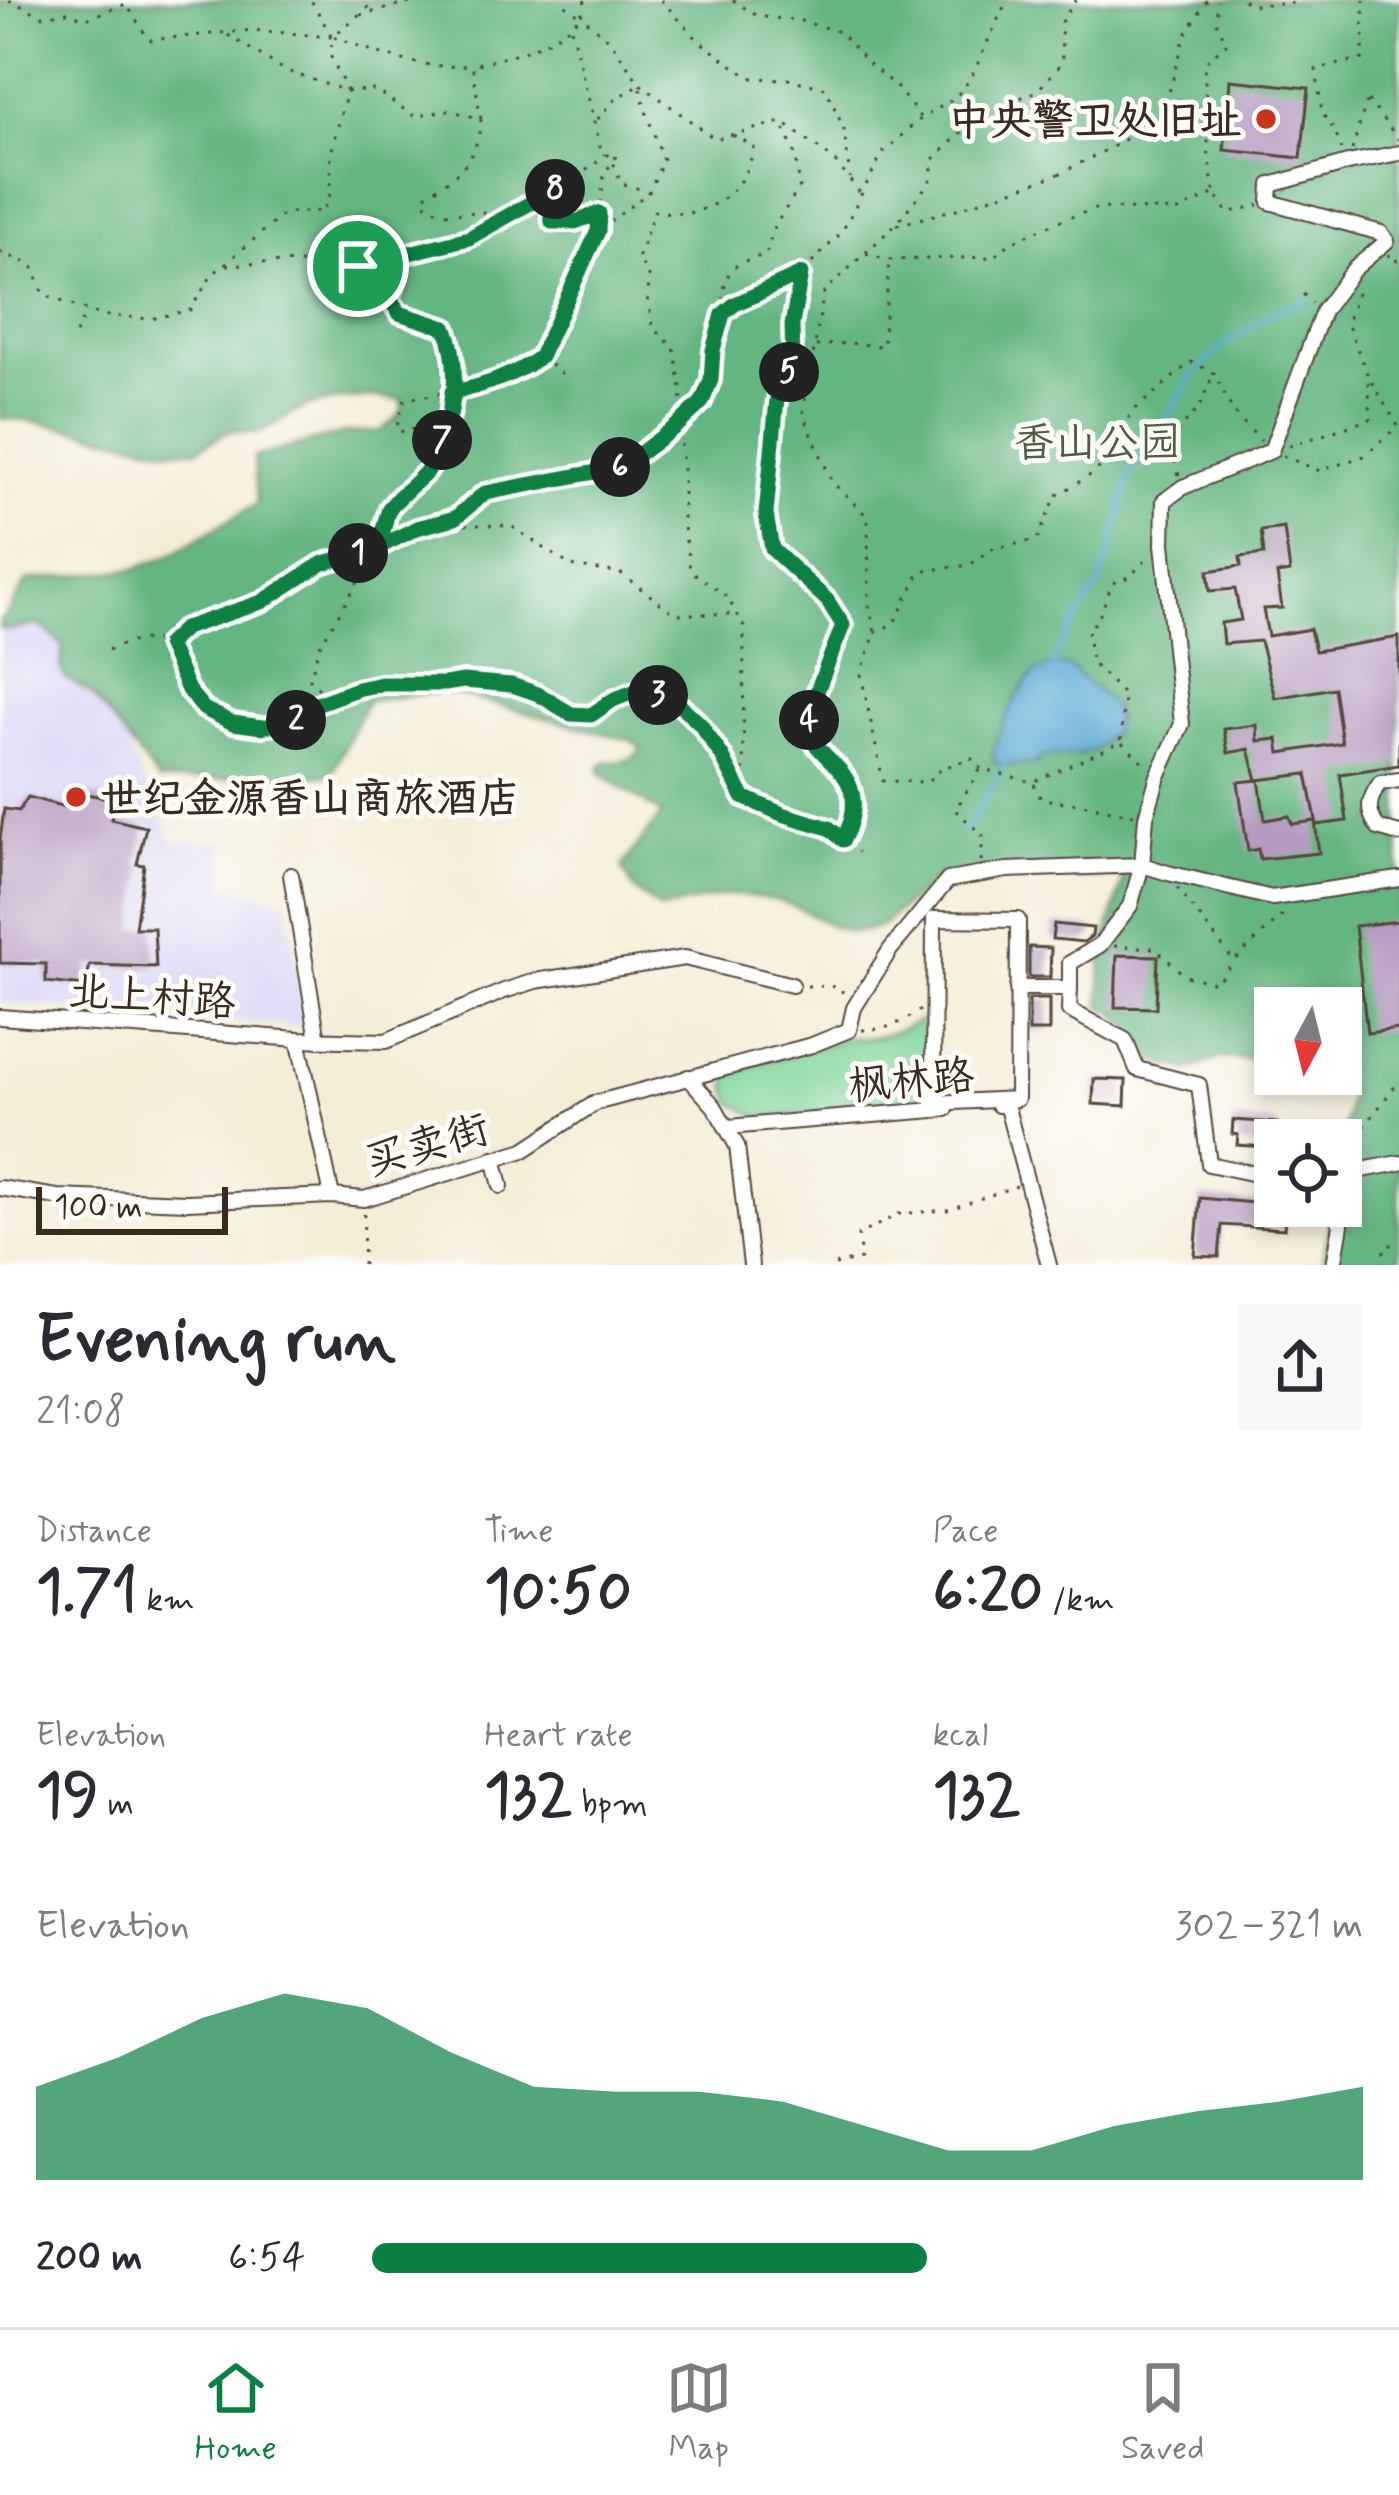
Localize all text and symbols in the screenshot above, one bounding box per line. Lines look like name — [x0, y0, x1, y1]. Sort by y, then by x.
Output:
place label: 中央警卫处旧址 — [948, 95, 1242, 150]
marker: 中央警卫处旧址 — [1253, 106, 1279, 132]
pin: 8 — [525, 159, 585, 219]
text: 8 — [546, 167, 564, 211]
pin — [307, 215, 409, 317]
icon: arrive — [325, 233, 391, 299]
pin: 5 — [759, 342, 819, 402]
text: 5 — [779, 350, 799, 394]
pin: 7 — [412, 410, 472, 470]
park label: 香山公园 — [1013, 417, 1181, 472]
text: 7 — [432, 418, 452, 462]
pin: 6 — [590, 437, 650, 497]
text: 6 — [612, 445, 628, 489]
pin: 1 — [328, 523, 388, 583]
text: 1 — [351, 531, 365, 575]
pin: 3 — [628, 665, 688, 725]
text: 3 — [651, 673, 665, 717]
pin: 2 — [266, 690, 326, 750]
pin: 4 — [779, 690, 839, 750]
text: 2 — [288, 698, 304, 742]
text: 4 — [799, 698, 819, 742]
place label: 世纪金源香山商旅酒店 — [100, 773, 520, 828]
marker: 世纪金源香山商旅酒店 — [63, 784, 89, 810]
street label: 北上村路 — [66, 965, 237, 1032]
north arrow — [1254, 987, 1362, 1095]
map controls — [1254, 987, 1362, 1227]
street label: 枫林路 — [846, 1050, 976, 1115]
street label: 买卖街 — [360, 1103, 496, 1190]
button: locate — [1254, 1119, 1362, 1227]
scale bar — [36, 1181, 228, 1234]
text: 100 m — [54, 1186, 143, 1230]
text: Evening run — [36, 1299, 396, 1385]
button: share — [1237, 1304, 1363, 1430]
text: 21:08 — [36, 1387, 125, 1438]
text: Distance — [36, 1510, 152, 1554]
text: Time — [484, 1510, 553, 1554]
text: Pace — [933, 1510, 998, 1554]
text: 1.71 — [36, 1554, 138, 1633]
text: 10:50 — [484, 1554, 632, 1633]
text: 6:20 — [933, 1554, 1043, 1633]
text: km — [138, 1579, 195, 1623]
text: /km — [1043, 1579, 1115, 1623]
text: Elevation — [36, 1714, 166, 1758]
text: Heart rate — [484, 1714, 633, 1758]
text: kcal — [933, 1714, 988, 1758]
text: 19 — [36, 1758, 99, 1837]
text: 132 — [484, 1758, 572, 1837]
text: 132 — [933, 1758, 1021, 1837]
text: m — [99, 1783, 134, 1827]
text: bpm — [572, 1783, 648, 1827]
text: Elevation — [36, 1901, 190, 1952]
text: 302–321 m — [1175, 1901, 1363, 1952]
text: 200 m — [36, 2233, 142, 2284]
text: 6:54 — [228, 2233, 305, 2284]
tab: Home — [195, 2355, 277, 2471]
tab: Map — [666, 2355, 732, 2471]
tab: Saved — [1121, 2355, 1204, 2471]

